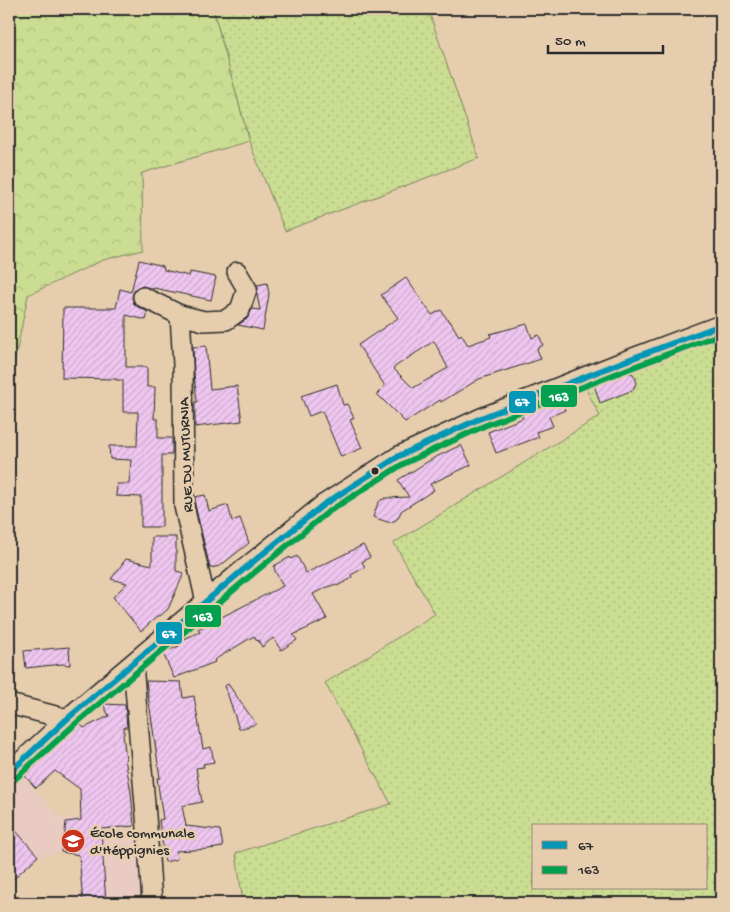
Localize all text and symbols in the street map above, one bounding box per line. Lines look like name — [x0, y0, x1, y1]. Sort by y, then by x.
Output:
scale bar — [548, 22, 662, 54]
text: 50 m — [555, 33, 586, 51]
line badge: 163 — [540, 384, 578, 408]
line badge: 67 — [508, 390, 537, 414]
text: 163 — [548, 390, 569, 407]
text: 67 — [515, 395, 530, 412]
street label: RUE DU MUTURNIA — [176, 396, 198, 513]
unlabelled marker — [370, 466, 380, 476]
line badge: 163 — [184, 604, 222, 628]
text: 163 — [192, 610, 213, 627]
line badge: 67 — [155, 621, 183, 645]
text: 67 — [162, 627, 177, 644]
legend — [532, 824, 708, 890]
place label: École communale d'Héppignies — [90, 825, 195, 860]
school or university icon: École communale d'Héppignies — [60, 828, 86, 854]
text: 67 — [578, 838, 595, 856]
text: 163 — [577, 862, 600, 880]

